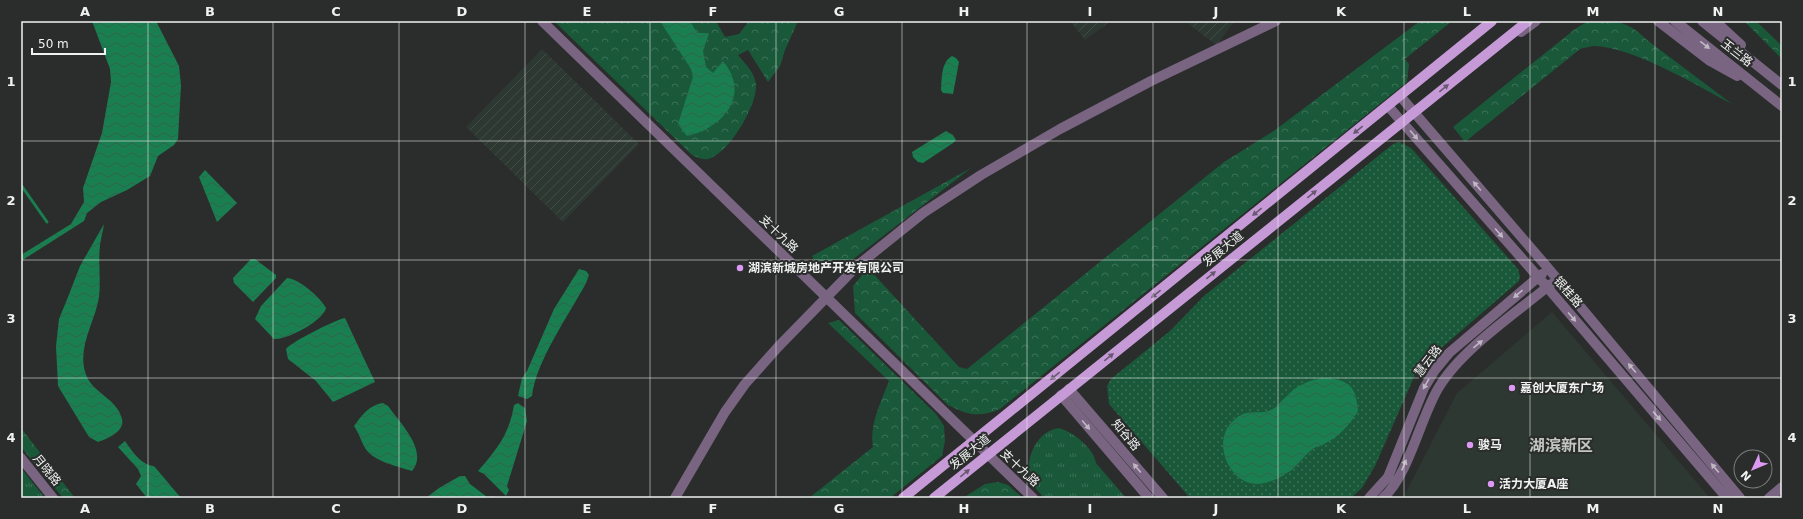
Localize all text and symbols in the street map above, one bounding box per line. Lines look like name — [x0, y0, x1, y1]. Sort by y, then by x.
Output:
text: A — [80, 4, 90, 19]
text: B — [205, 4, 215, 19]
text: C — [331, 4, 341, 19]
text: D — [457, 4, 468, 19]
text: E — [583, 4, 591, 19]
text: F — [709, 4, 717, 19]
text: G — [834, 4, 844, 19]
text: H — [959, 4, 969, 19]
text: I — [1088, 4, 1092, 19]
text: J — [1213, 4, 1218, 19]
text: K — [1336, 4, 1347, 19]
text: L — [1463, 4, 1471, 19]
text: M — [1587, 4, 1599, 19]
text: N — [1713, 4, 1723, 19]
scale bar — [32, 30, 105, 56]
street label: 玉兰路 — [1719, 36, 1755, 70]
text: 50 m — [38, 37, 69, 51]
one-way arrow — [1700, 41, 1711, 50]
text: 1 — [6, 74, 16, 89]
text: 1 — [1787, 74, 1797, 89]
one-way arrow — [1439, 84, 1450, 93]
one-way arrow — [1352, 126, 1363, 135]
one-way arrow — [1409, 130, 1418, 140]
one-way arrow — [1472, 181, 1481, 191]
one-way arrow — [1307, 190, 1318, 198]
text: 2 — [6, 193, 16, 208]
text: 2 — [1787, 193, 1797, 208]
one-way arrow — [1251, 208, 1262, 217]
street label: 支十九路 — [757, 212, 801, 256]
street label: 发展大道 — [1200, 228, 1246, 270]
one-way arrow — [1495, 228, 1504, 238]
place label: 湖滨新城房地产开发有限公司 — [748, 261, 904, 275]
marker: 湖滨新城房地产开发有限公司 — [735, 263, 745, 273]
one-way arrow — [1205, 271, 1216, 280]
street label: 银桂路 — [1551, 274, 1585, 310]
one-way arrow — [1150, 289, 1161, 298]
one-way arrow — [1513, 289, 1524, 298]
text: 3 — [6, 311, 16, 326]
text: 3 — [1787, 311, 1797, 326]
one-way arrow — [1568, 312, 1577, 322]
one-way arrow — [1472, 340, 1483, 349]
street label: 慧云路 — [1411, 343, 1445, 379]
one-way arrow — [1104, 352, 1115, 361]
one-way arrow — [1627, 363, 1636, 374]
one-way arrow — [1049, 371, 1060, 380]
one-way arrow — [1423, 378, 1430, 390]
place label: 嘉创大厦东广场 — [1520, 381, 1604, 395]
marker: 嘉创大厦东广场 — [1507, 383, 1517, 393]
one-way arrow — [1652, 410, 1661, 421]
street label: 知谷路 — [1109, 417, 1143, 453]
one-way arrow — [1082, 420, 1091, 430]
text: 4 — [6, 430, 16, 445]
text: 4 — [1787, 430, 1797, 445]
street label: 发展大道 — [947, 431, 993, 473]
district label: 湖滨新区 — [1529, 436, 1593, 455]
place label: 骏马 — [1478, 438, 1502, 452]
marker: 骏马 — [1465, 440, 1475, 450]
street label: 支十九路 — [998, 447, 1042, 489]
north arrow — [1733, 449, 1773, 489]
street label: 月晓路 — [30, 452, 64, 488]
one-way arrow — [1401, 459, 1407, 471]
one-way arrow — [1133, 463, 1142, 474]
one-way arrow — [1711, 463, 1720, 473]
text: N — [1738, 468, 1754, 483]
one-way arrow — [959, 469, 970, 478]
place label: 活力大厦A座 — [1499, 477, 1568, 491]
marker: 活力大厦A座 — [1486, 479, 1496, 489]
text: A — [80, 501, 90, 516]
text: B — [205, 501, 215, 516]
text: C — [331, 501, 341, 516]
text: D — [457, 501, 468, 516]
text: E — [583, 501, 591, 516]
text: F — [709, 501, 717, 516]
text: G — [834, 501, 844, 516]
text: H — [959, 501, 969, 516]
text: I — [1088, 501, 1092, 516]
text: J — [1213, 501, 1218, 516]
text: K — [1336, 501, 1347, 516]
text: L — [1463, 501, 1471, 516]
text: M — [1587, 501, 1599, 516]
text: N — [1713, 501, 1723, 516]

